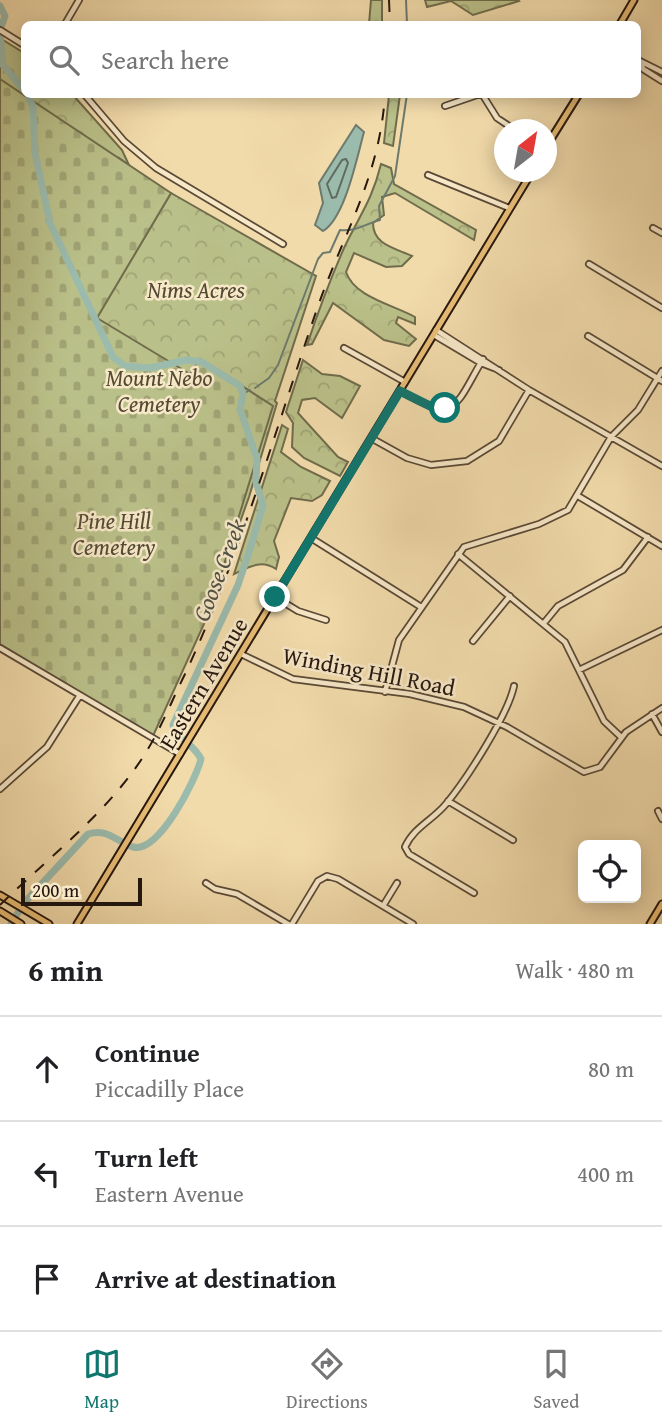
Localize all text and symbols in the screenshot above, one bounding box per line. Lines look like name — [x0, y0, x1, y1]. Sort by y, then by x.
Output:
search box — [21, 21, 641, 98]
text: Search here — [101, 40, 229, 79]
icon: search — [45, 41, 83, 79]
north arrow — [494, 119, 557, 182]
park label: Nims Acres — [146, 273, 245, 306]
park label: Mount Nebo Cemetery — [106, 361, 212, 420]
route start — [429, 392, 460, 423]
park label: Pine Hill Cemetery — [73, 504, 156, 563]
water label: Goose Creek — [183, 514, 255, 626]
route end — [259, 581, 290, 612]
street label: Eastern Avenue — [151, 611, 255, 755]
street label: Winding Hill Road — [280, 638, 459, 704]
map controls — [578, 840, 641, 903]
button: locate — [578, 840, 641, 903]
scale bar — [21, 875, 142, 907]
text: 200 m — [32, 876, 79, 904]
text: 6 min — [28, 948, 103, 992]
text: Walk · 480 m — [515, 953, 634, 986]
text: Continue — [95, 1033, 200, 1072]
icon: ahead — [28, 1050, 66, 1088]
text: 80 m — [588, 1052, 634, 1085]
text: Piccadilly Place — [95, 1072, 244, 1105]
text: Turn left — [95, 1138, 198, 1177]
icon: left — [28, 1155, 66, 1193]
text: 400 m — [577, 1157, 634, 1190]
text: Eastern Avenue — [95, 1177, 244, 1210]
text: Arrive at destination — [95, 1259, 336, 1298]
icon: arrive — [28, 1260, 66, 1298]
tab: Map — [83, 1345, 121, 1415]
tab: Directions — [286, 1345, 368, 1415]
tab: Saved — [533, 1345, 579, 1415]

